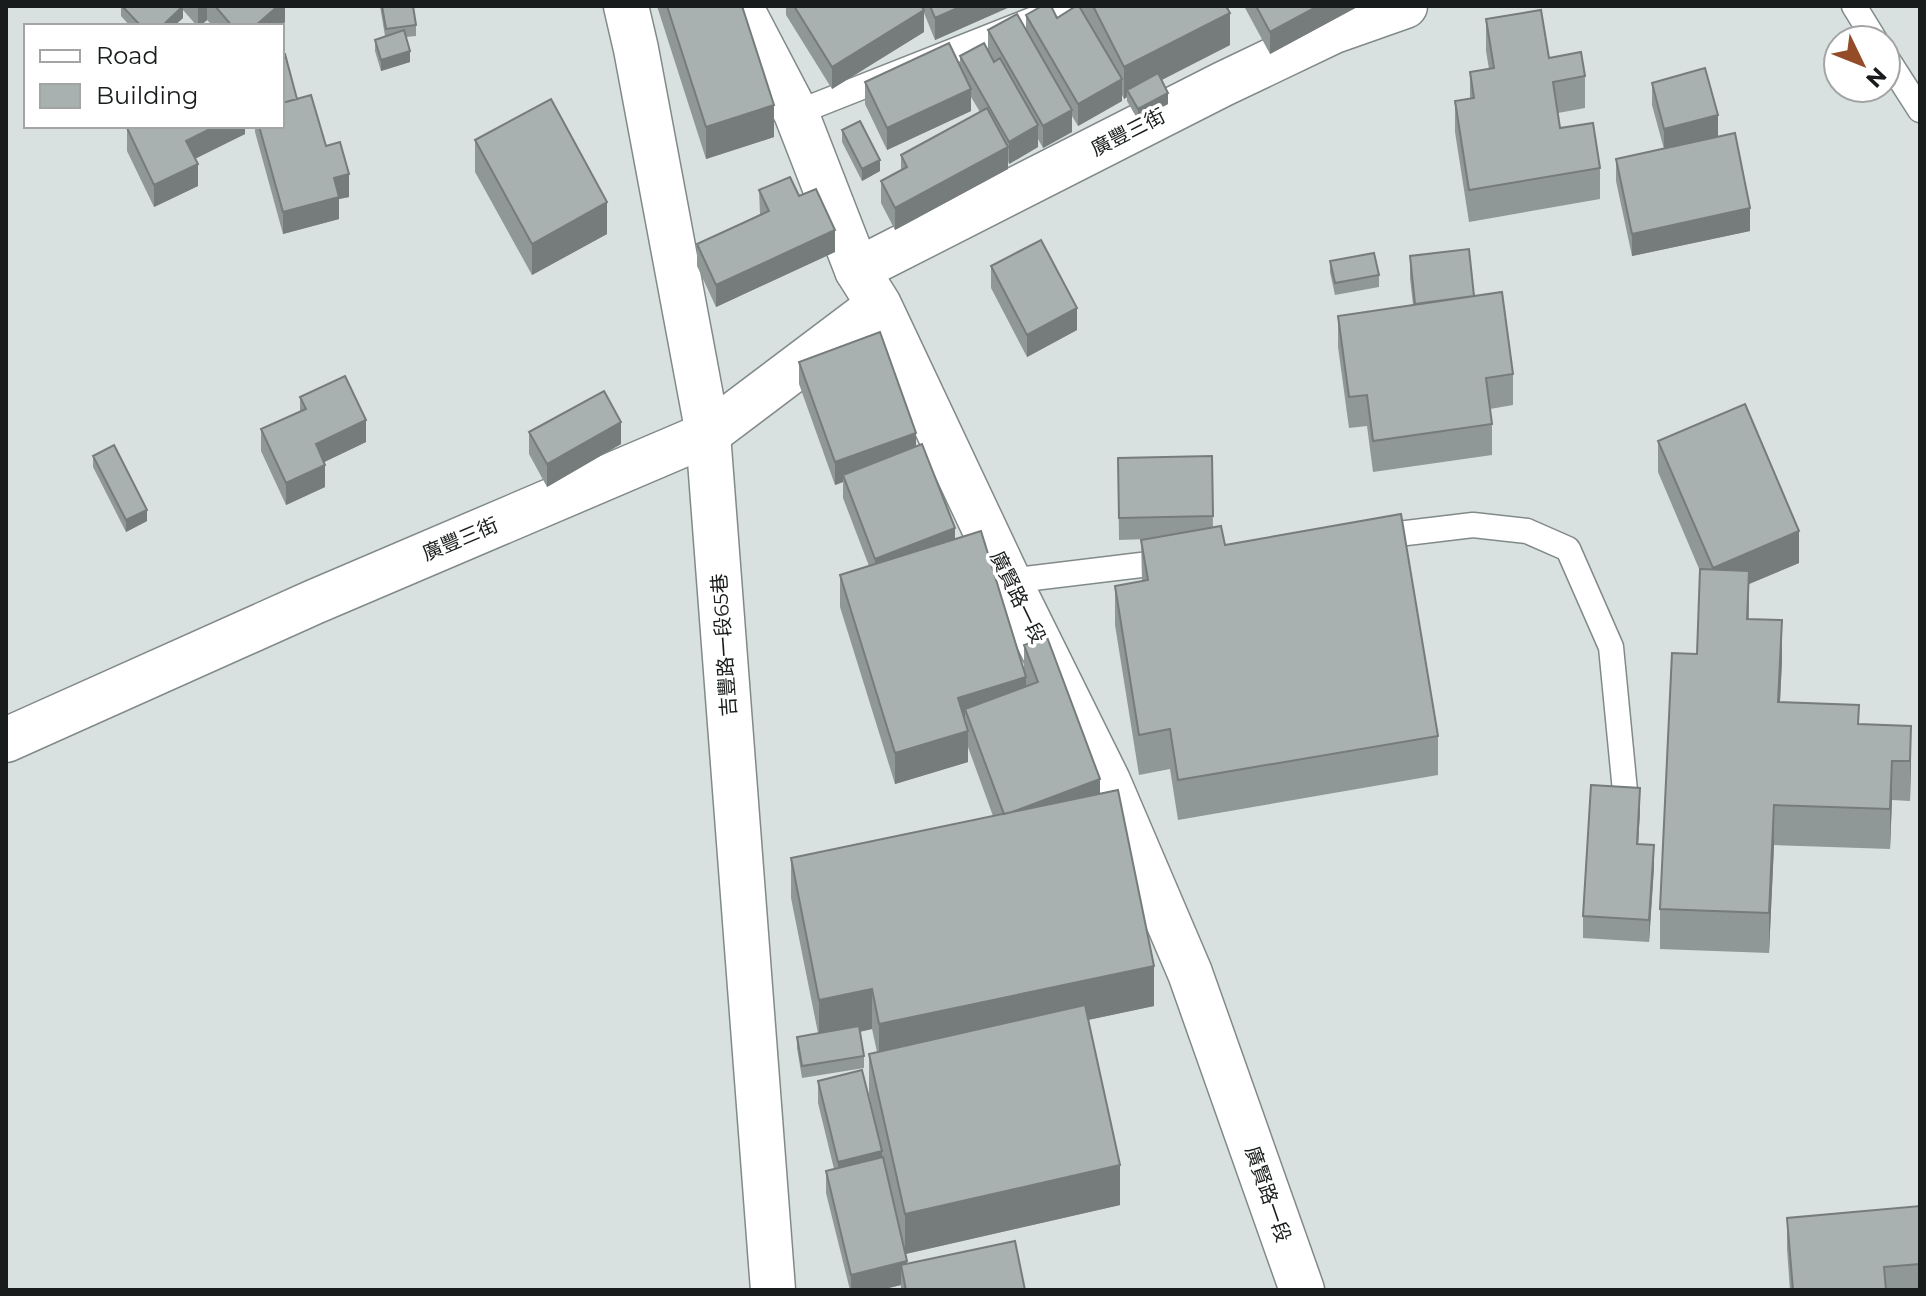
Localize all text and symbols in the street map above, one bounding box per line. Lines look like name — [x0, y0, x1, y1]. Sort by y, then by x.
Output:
legend — [24, 24, 284, 128]
north arrow — [1822, 24, 1902, 104]
text: Road — [96, 41, 159, 70]
text: N — [1860, 62, 1892, 93]
text: Building — [96, 81, 199, 110]
street label: 廣豐三街 — [1087, 103, 1169, 161]
street label: 廣豐三街 — [418, 512, 502, 566]
street label: 廣賢路一段 — [985, 547, 1051, 647]
street label: 吉豐路一段65巷 — [707, 573, 741, 717]
street label: 廣賢路一段 — [1240, 1143, 1296, 1245]

